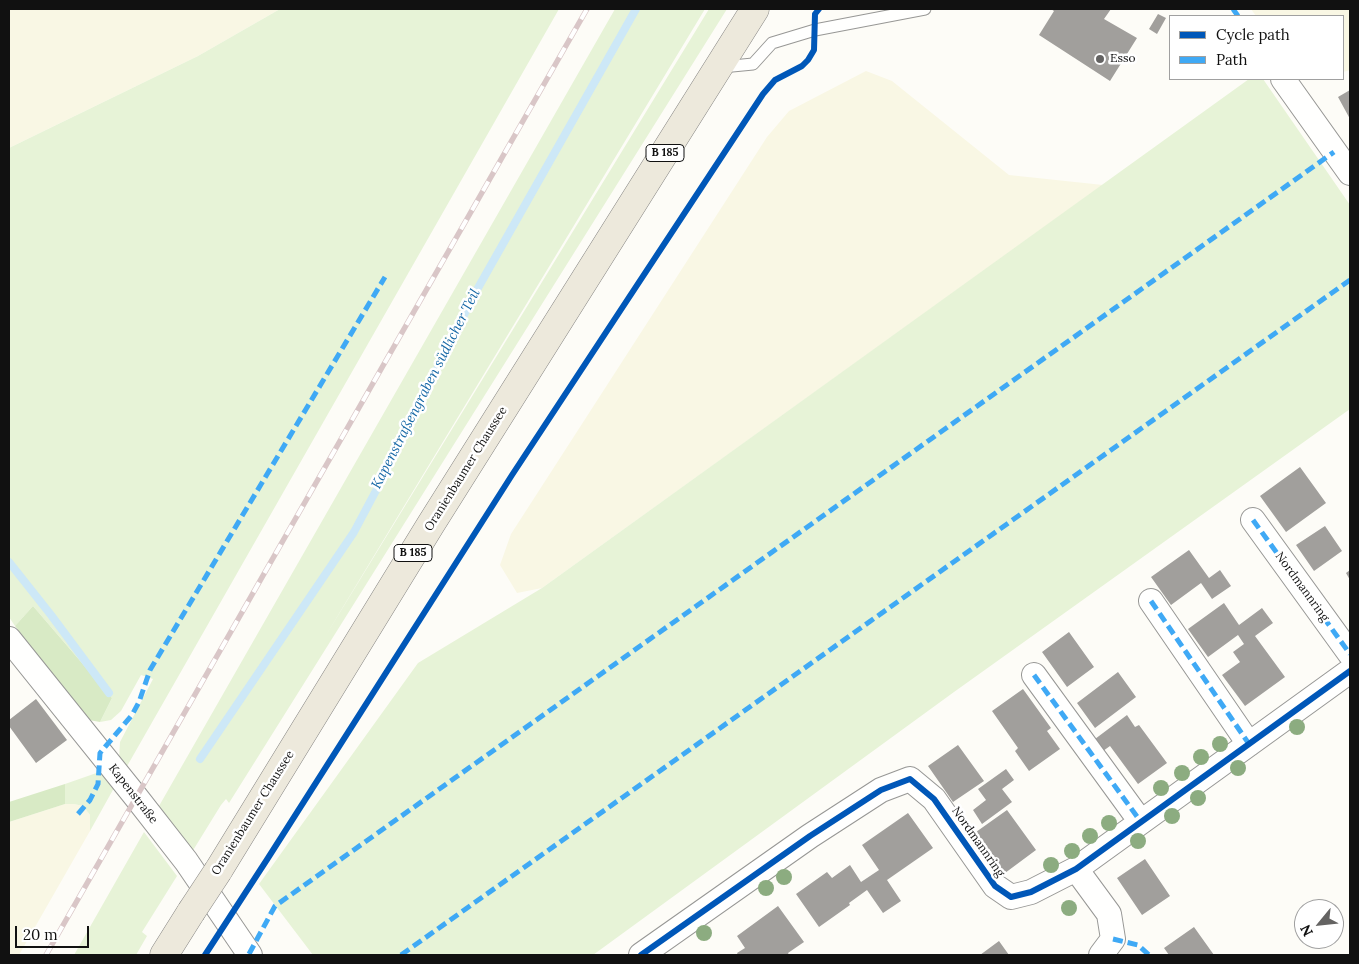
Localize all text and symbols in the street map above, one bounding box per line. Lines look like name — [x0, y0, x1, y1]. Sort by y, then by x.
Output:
legend — [1169, 15, 1344, 80]
text: Cycle path — [1216, 25, 1290, 44]
text: Path — [1216, 50, 1247, 69]
place label: Esso — [1110, 52, 1136, 66]
marker: Esso — [1094, 53, 1106, 65]
road number: B 185 — [646, 144, 684, 162]
water label: Kapenstraßengraben südlicher Teil — [368, 286, 484, 492]
street label: Oranienbaumer Chaussee — [422, 404, 510, 534]
road number: B 185 — [394, 544, 432, 562]
street label: Nordmannring — [1272, 549, 1332, 625]
street label: Oranienbaumer Chaussee — [209, 748, 297, 878]
street label: Kapenstraße — [105, 761, 161, 827]
street label: Nordmannring — [948, 804, 1008, 880]
north arrow — [1294, 899, 1344, 949]
scale bar — [18, 916, 91, 948]
text: N — [1296, 922, 1317, 940]
text: 20 m — [23, 925, 58, 944]

